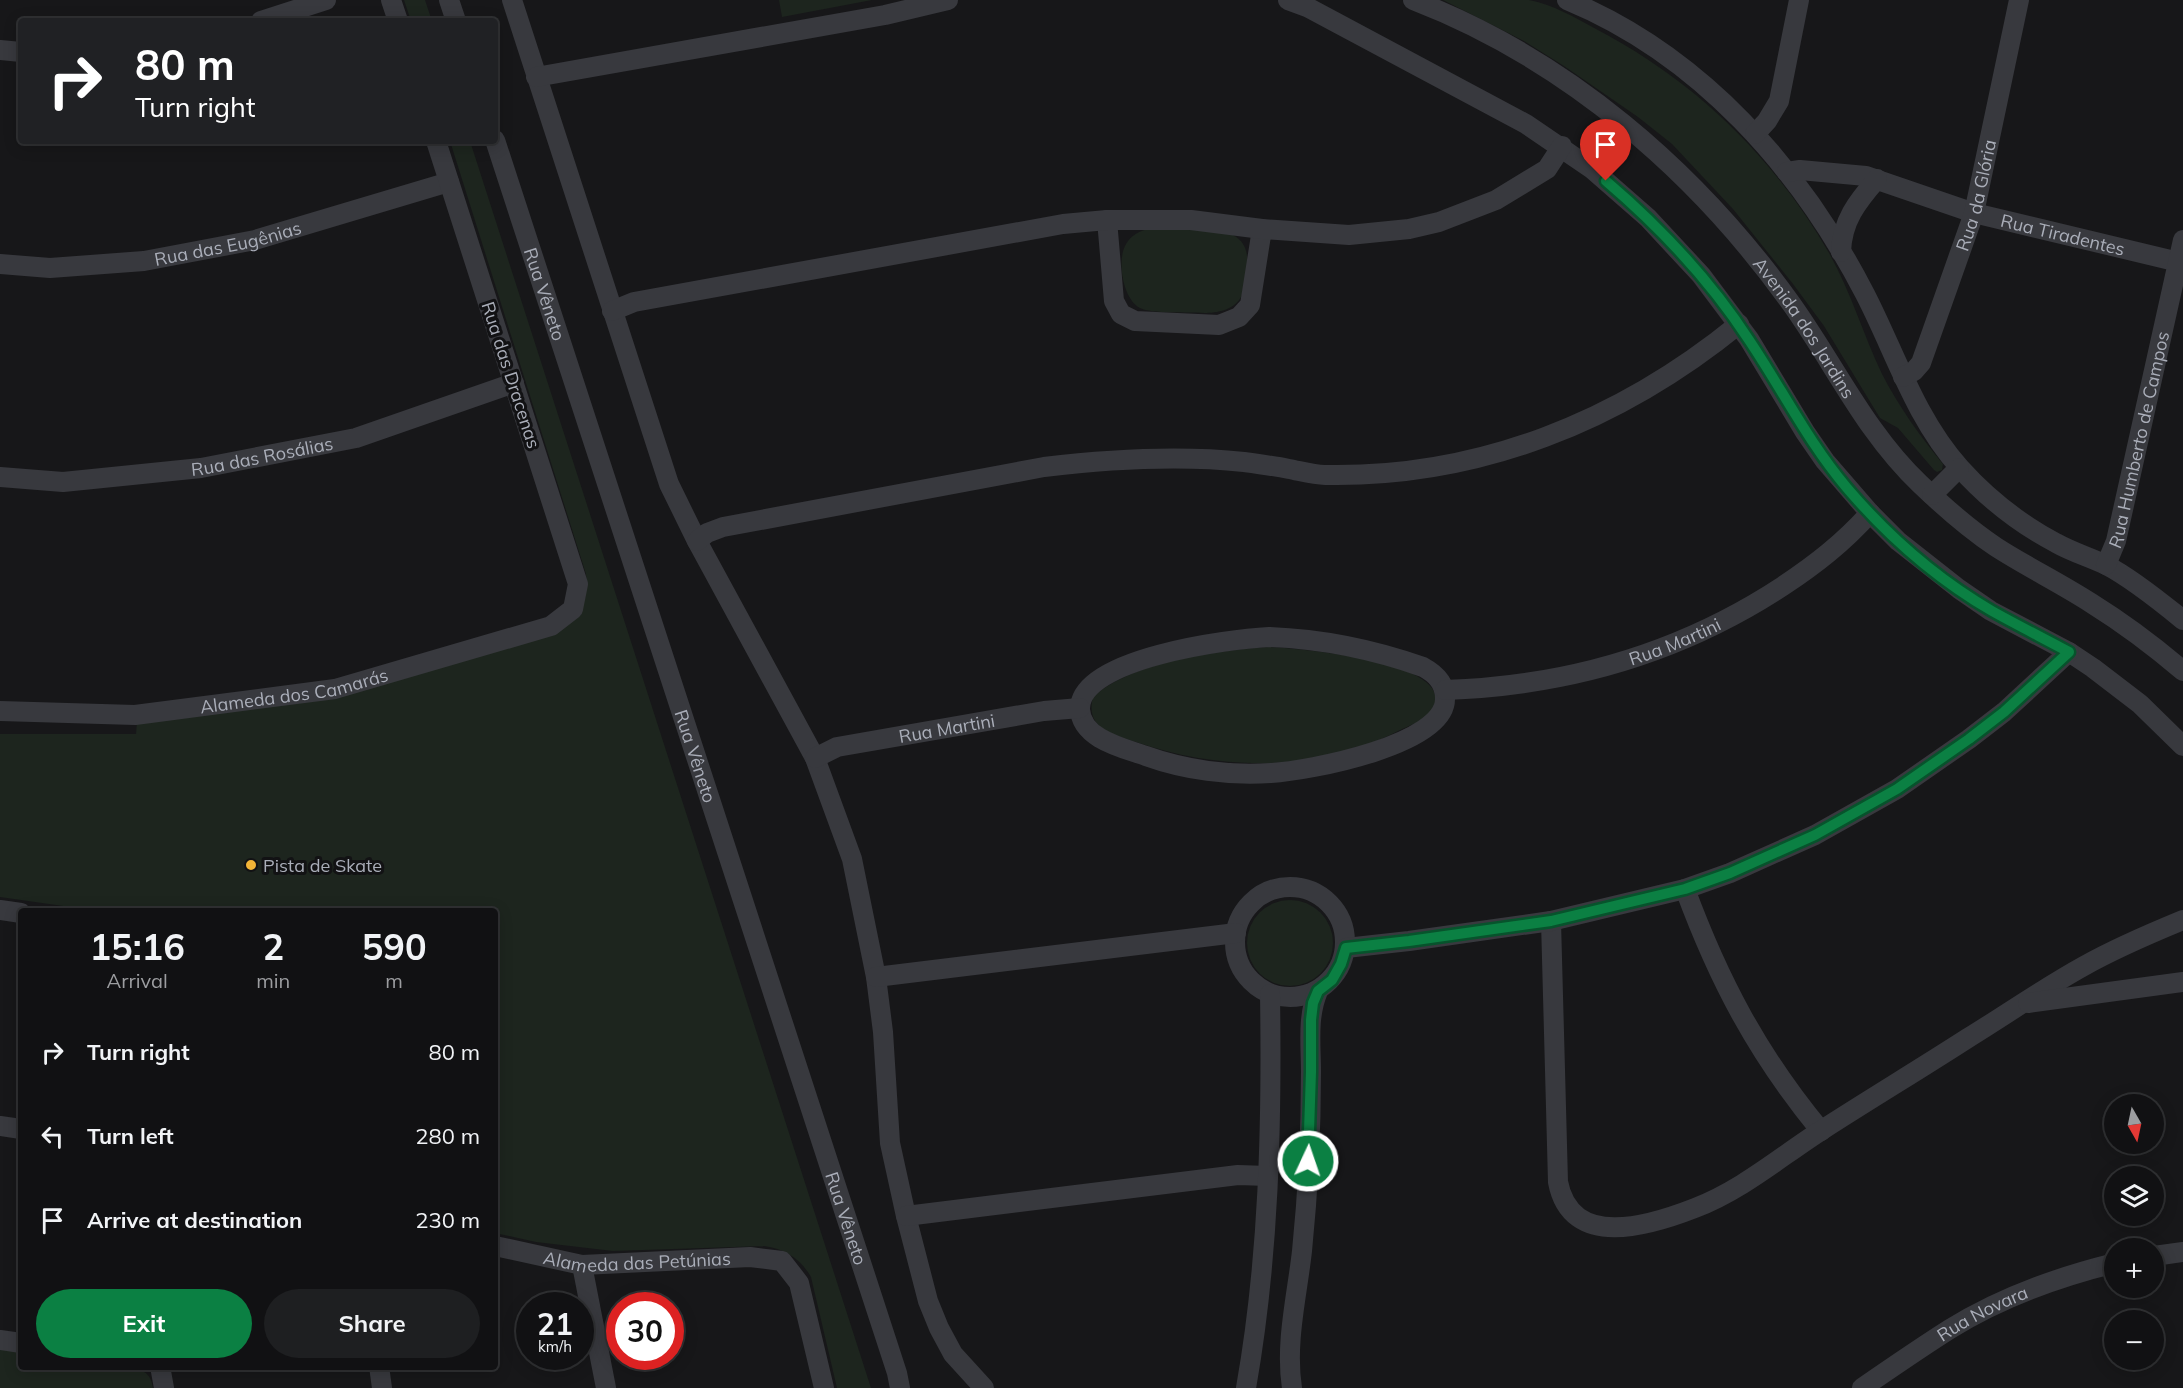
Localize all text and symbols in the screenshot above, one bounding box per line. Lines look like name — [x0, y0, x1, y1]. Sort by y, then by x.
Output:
text: 80 m — [135, 38, 235, 91]
icon: right — [36, 42, 114, 120]
text: Turn right — [135, 90, 255, 124]
pin — [1580, 119, 1631, 181]
icon: arrive — [1589, 128, 1622, 161]
street label: Rua da Glória — [1950, 137, 2001, 254]
street label: Rua Tiradentes — [1999, 208, 2127, 260]
street label: Rua das Eugênias — [152, 215, 304, 270]
street label: Rua Vêneto — [519, 245, 571, 343]
street label: Avenida dos Jardins — [1749, 252, 1860, 402]
street label: Rua das Dracenas — [476, 299, 546, 451]
street label: Rua Humberto de Campos — [2103, 329, 2174, 552]
street label: Rua das Rosálias — [190, 431, 335, 480]
street label: Rua Martini — [1626, 612, 1724, 670]
street label: Alameda dos Camarás — [199, 663, 391, 718]
street label: Rua Vêneto — [670, 707, 722, 806]
street label: Rua Martini — [897, 708, 997, 748]
place label: Pista de Skate — [263, 854, 382, 877]
marker: Pista de Skate — [244, 858, 258, 872]
text: 15:16 — [89, 924, 185, 969]
text: 2 — [262, 924, 284, 969]
text: 590 — [362, 924, 427, 969]
text: Arrival — [107, 968, 168, 993]
text: min — [256, 968, 290, 993]
text: m — [385, 968, 403, 993]
icon: right — [36, 1036, 69, 1069]
text: Turn right — [87, 1038, 190, 1066]
text: 80 m — [429, 1038, 480, 1066]
north arrow — [2104, 1094, 2164, 1154]
map controls — [2104, 1094, 2164, 1370]
icon: left — [36, 1120, 69, 1153]
text: Turn left — [87, 1122, 174, 1150]
text: 280 m — [415, 1122, 480, 1150]
position arrow — [1276, 1129, 1340, 1193]
button: layers — [2104, 1166, 2164, 1226]
street label: Rua Vêneto — [821, 1169, 872, 1268]
icon: arrive — [36, 1204, 69, 1237]
text: Arrive at destination — [87, 1206, 302, 1234]
text: 230 m — [415, 1206, 480, 1234]
button: + — [2104, 1238, 2164, 1298]
street label: Alameda das Petúnias — [541, 1245, 731, 1277]
street label: Rua Novara — [1932, 1280, 2031, 1346]
button: Exit — [36, 1289, 252, 1358]
button: Share — [264, 1289, 480, 1358]
speed limit sign: 30 — [606, 1292, 684, 1370]
text: 21 — [537, 1305, 573, 1343]
button: − — [2104, 1310, 2164, 1370]
text: km/h — [538, 1337, 572, 1356]

